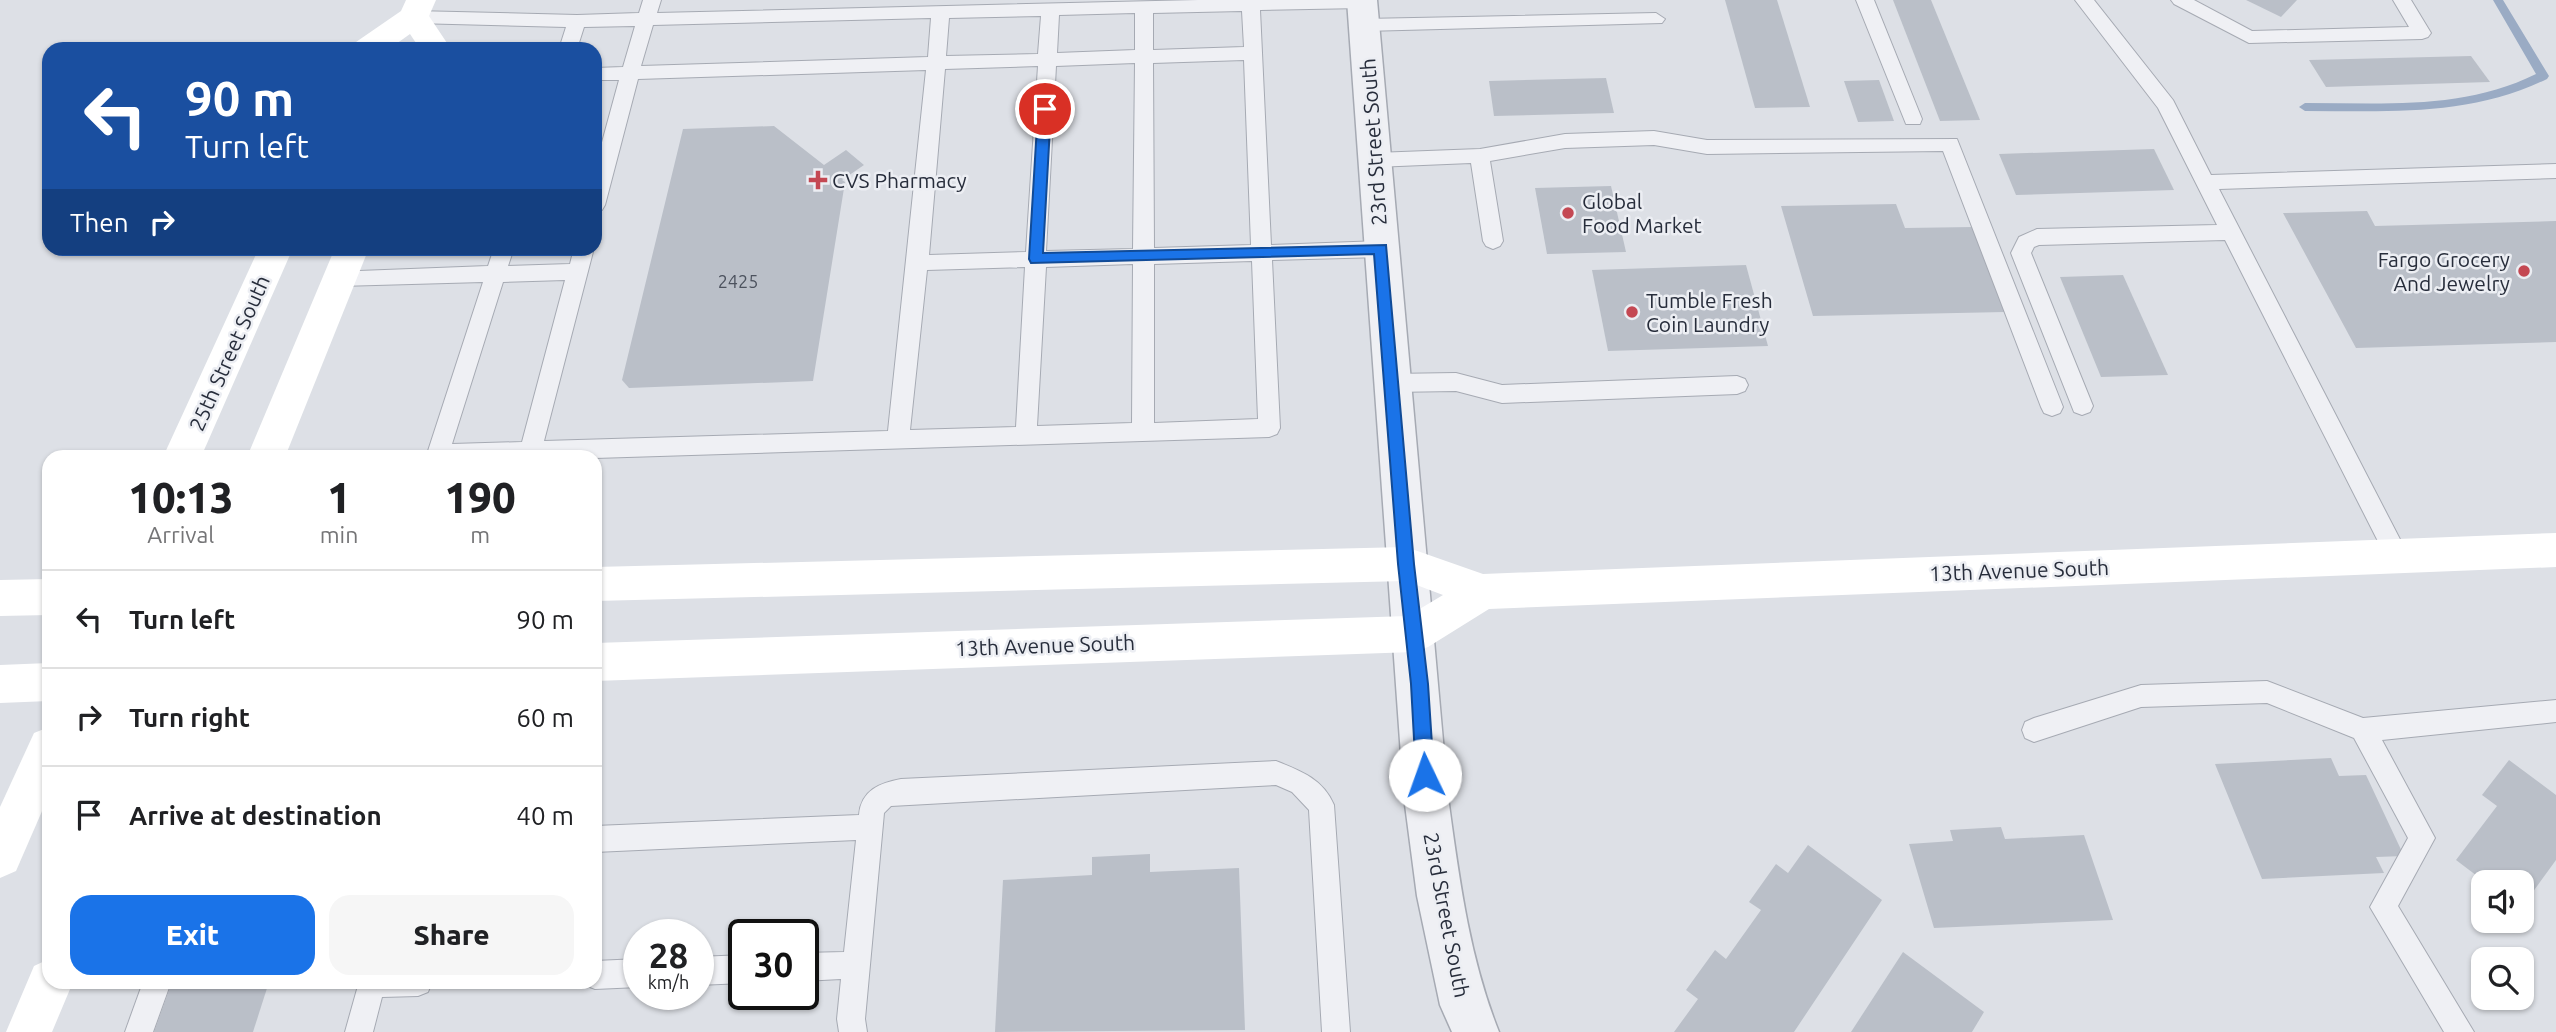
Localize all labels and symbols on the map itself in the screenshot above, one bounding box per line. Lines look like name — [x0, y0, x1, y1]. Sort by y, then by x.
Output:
street label: 23rd Street South — [1355, 58, 1391, 226]
pin — [1015, 79, 1075, 139]
place label: CVS Pharmacy — [832, 168, 967, 192]
marker: CVS Pharmacy — [810, 172, 826, 188]
place label: Global Food Market — [1582, 189, 1702, 237]
marker: Global Food Market — [1560, 205, 1576, 221]
place label: Fargo Grocery And Jewelry — [2378, 247, 2510, 295]
marker: Fargo Grocery And Jewelry — [2516, 263, 2532, 279]
house number: 2425 — [718, 271, 758, 291]
street label: 25th Street South — [184, 272, 274, 434]
place label: Tumble Fresh Coin Laundry — [1646, 288, 1773, 336]
marker: Tumble Fresh Coin Laundry — [1624, 304, 1640, 320]
street label: 13th Avenue South — [1929, 555, 2109, 585]
street label: 13th Avenue South — [955, 630, 1135, 660]
position arrow — [1388, 738, 1462, 812]
street label: 23rd Street South — [1419, 830, 1475, 1000]
speed limit sign: 30 — [728, 919, 819, 1010]

